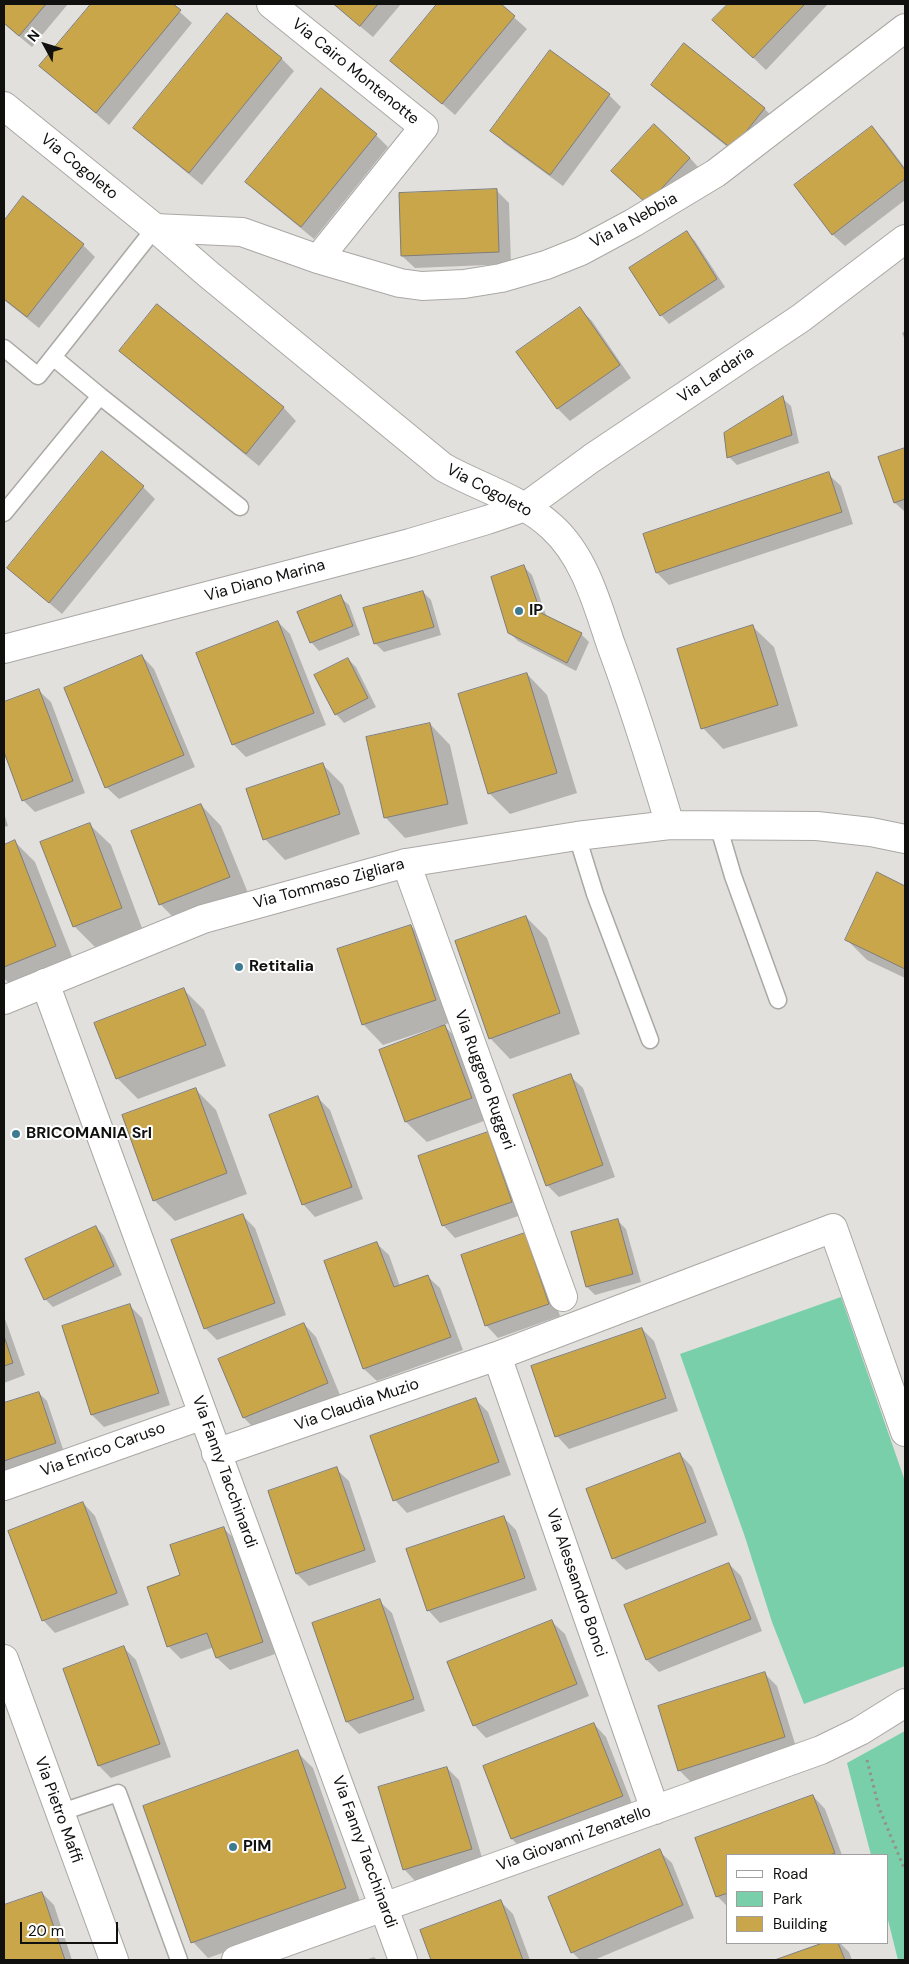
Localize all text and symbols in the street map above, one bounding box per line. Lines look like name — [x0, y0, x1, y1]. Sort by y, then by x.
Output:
street label: Via Cairo Montenotte — [288, 15, 422, 129]
north arrow — [20, 20, 70, 70]
text: N — [23, 26, 44, 45]
street label: Via Cogoleto — [36, 130, 122, 204]
street label: Via la Nebbia — [587, 189, 681, 253]
street label: Via Lardaria — [674, 343, 758, 407]
street label: Via Cogoleto — [443, 460, 535, 522]
street label: Via Diano Marina — [203, 556, 327, 606]
place label: IP — [529, 601, 543, 621]
marker: IP — [513, 605, 525, 617]
street label: Via Tommaso Zigliara — [251, 855, 407, 913]
place label: Retitalia — [249, 957, 314, 977]
marker: Retitalia — [233, 961, 245, 973]
street label: Via Ruggero Ruggeri — [450, 1008, 518, 1152]
place label: BRICOMANIA Srl — [26, 1124, 152, 1144]
marker: BRICOMANIA Srl — [10, 1128, 22, 1140]
street label: Via Claudia Muzio — [292, 1375, 422, 1435]
street label: Via Fanny Tacchinardi — [187, 1393, 261, 1551]
street label: Via Enrico Caruso — [38, 1419, 168, 1481]
street label: Via Alessandro Bonci — [542, 1506, 610, 1660]
street label: Via Pietro Maffi — [30, 1754, 86, 1866]
street label: Via Fanny Tacchinardi — [327, 1773, 401, 1931]
street label: Via Giovanni Zenatello — [494, 1802, 654, 1876]
place label: PIM — [243, 1837, 271, 1857]
marker: PIM — [227, 1841, 239, 1853]
legend — [726, 1854, 889, 1944]
text: Road — [773, 1864, 808, 1884]
text: Park — [773, 1889, 803, 1909]
scale bar — [22, 1912, 120, 1944]
text: Building — [773, 1914, 828, 1934]
text: 20 m — [28, 1921, 64, 1941]

